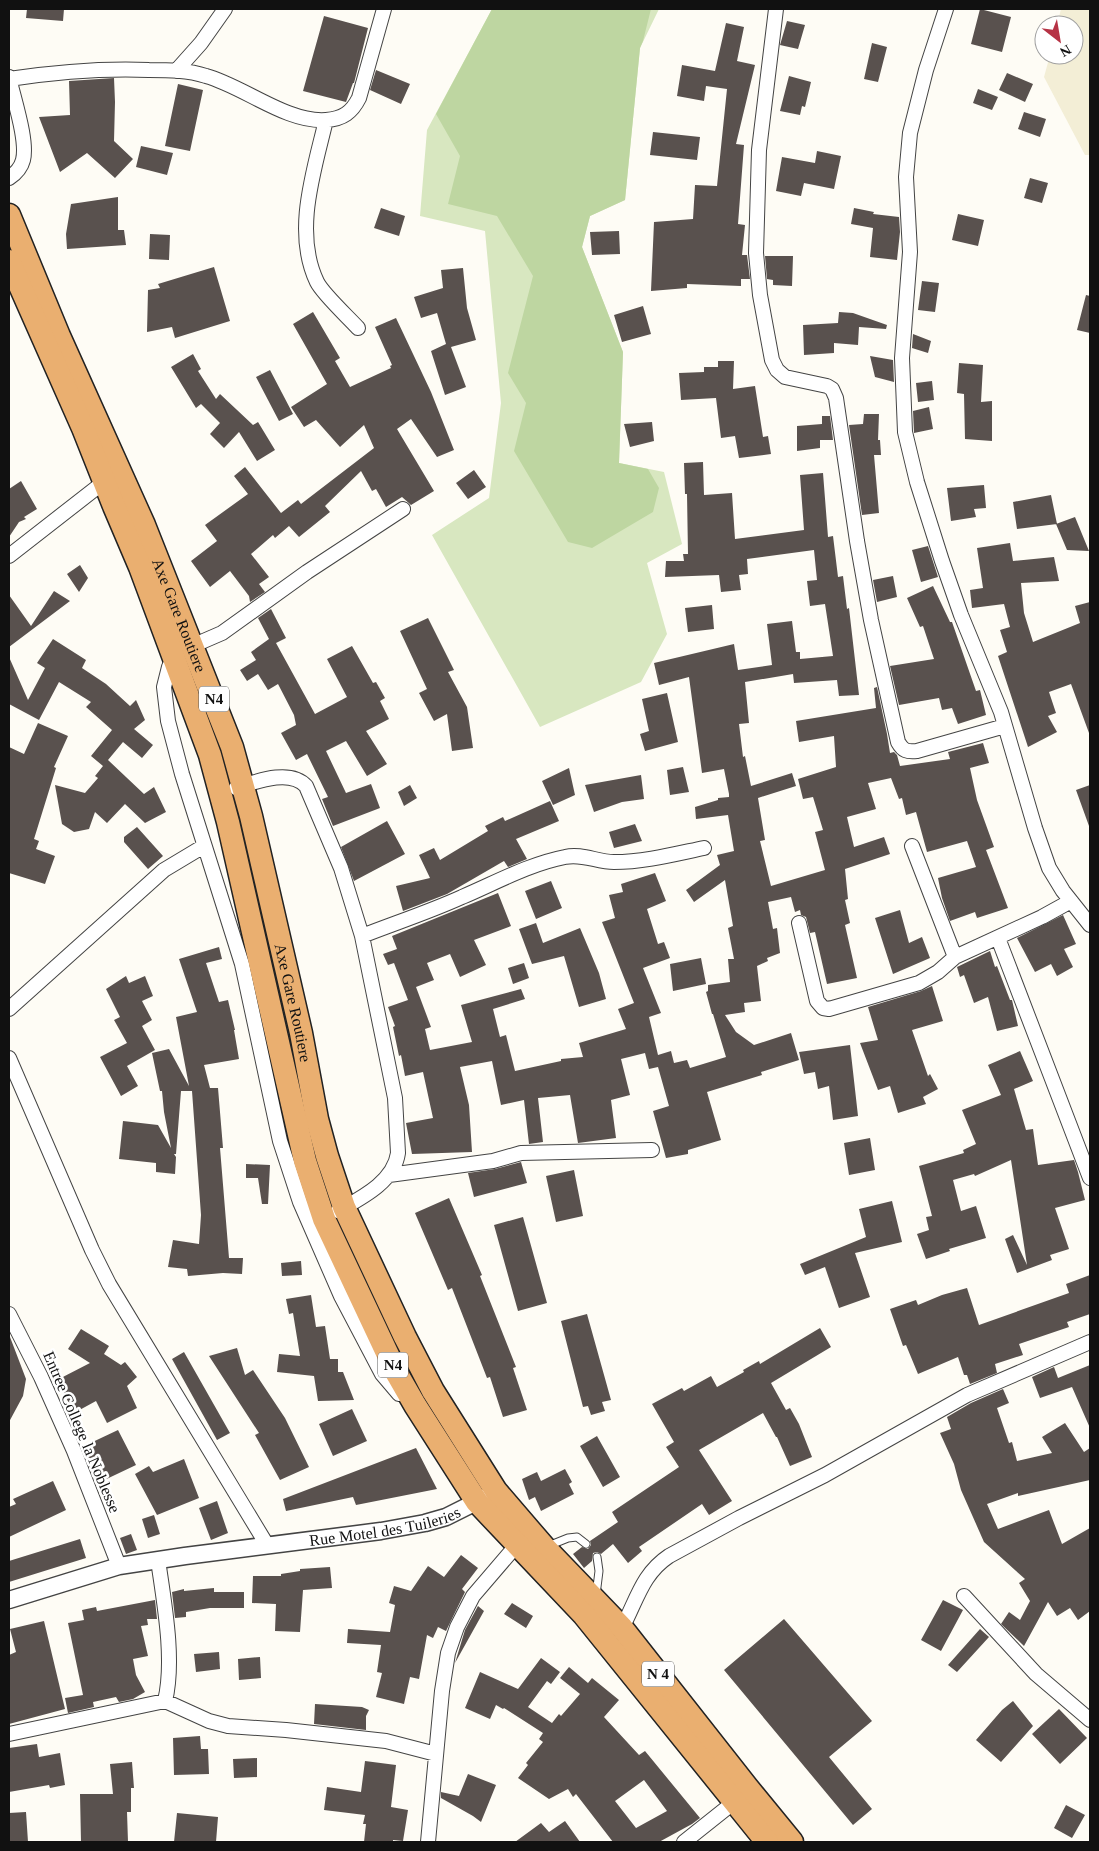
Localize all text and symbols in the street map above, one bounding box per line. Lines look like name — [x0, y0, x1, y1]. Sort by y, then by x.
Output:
north arrow — [1034, 15, 1084, 65]
text: N — [1057, 42, 1074, 60]
street label: Axe Gare Routiere — [150, 556, 210, 674]
road number: N4 — [199, 686, 229, 712]
street label: Axe Gare Routiere — [272, 942, 315, 1063]
street label: Entree College la Noblesse — [39, 1349, 124, 1516]
road number: N4 — [378, 1352, 408, 1378]
street label: Rue Motel des Tuileries — [308, 1503, 463, 1549]
road number: N 4 — [642, 1662, 674, 1686]

